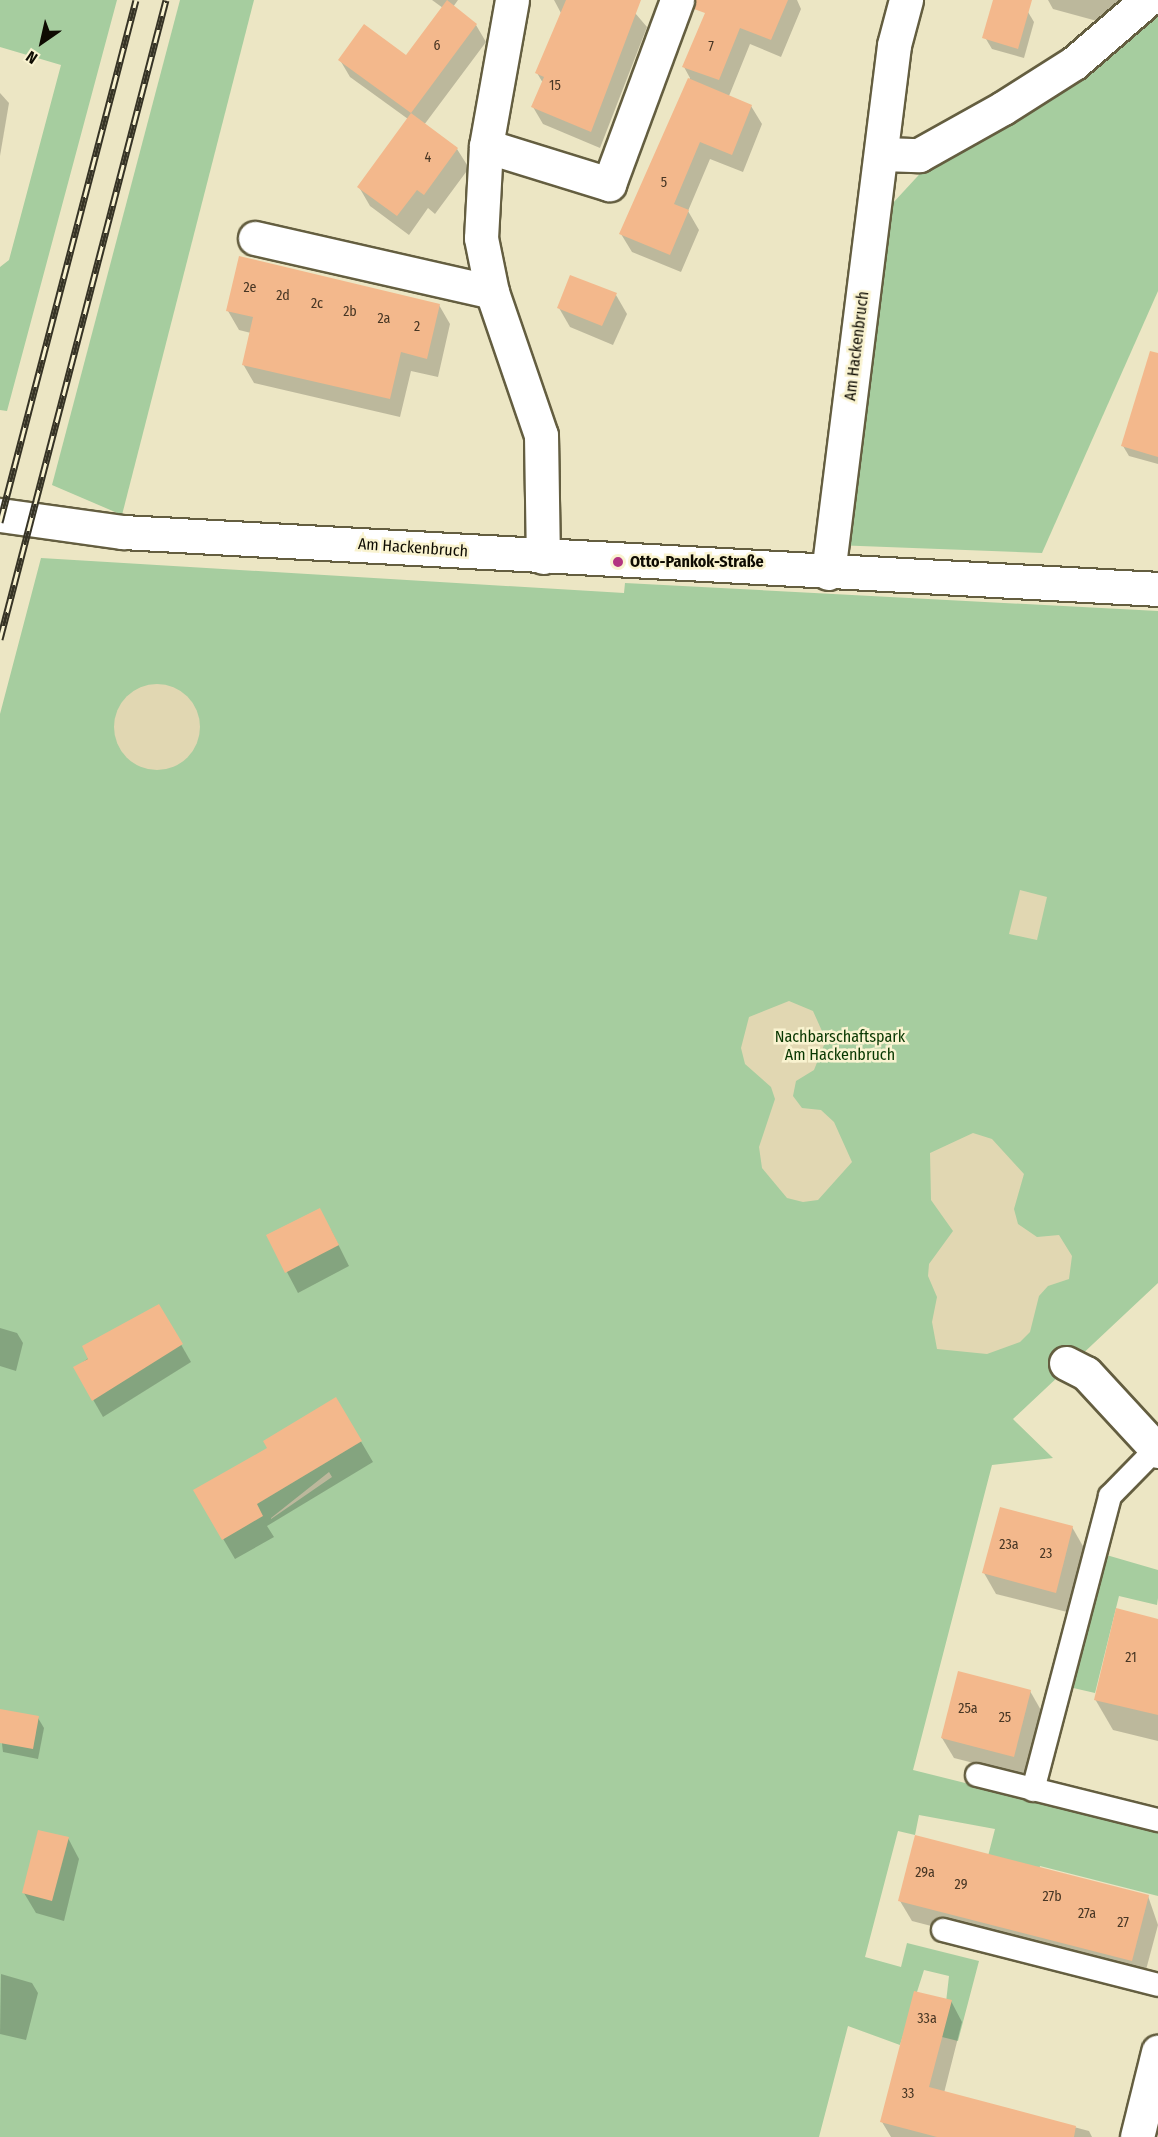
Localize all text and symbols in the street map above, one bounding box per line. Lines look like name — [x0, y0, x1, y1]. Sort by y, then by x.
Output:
north arrow — [12, 12, 72, 72]
house number: 6 — [434, 38, 440, 54]
house number: 7 — [708, 39, 714, 55]
text: N — [22, 47, 41, 68]
house number: 15 — [549, 78, 561, 94]
house number: 4 — [425, 150, 431, 166]
house number: 5 — [661, 175, 667, 191]
house number: 2e — [244, 280, 256, 296]
house number: 2d — [276, 288, 290, 304]
street label: Am Hackenbruch — [841, 290, 873, 402]
house number: 2c — [311, 296, 323, 312]
house number: 2b — [343, 304, 357, 320]
house number: 2a — [378, 311, 390, 327]
house number: 2 — [414, 319, 420, 335]
street label: Am Hackenbruch — [357, 535, 469, 561]
place label: Otto-Pankok-Straße — [630, 552, 764, 572]
marker: Otto-Pankok-Straße — [611, 555, 625, 569]
park label: Nachbarschaftspark Am Hackenbruch — [775, 1027, 905, 1065]
house number: 23a — [999, 1537, 1019, 1553]
house number: 23 — [1040, 1546, 1052, 1562]
house number: 21 — [1125, 1650, 1137, 1666]
house number: 25a — [958, 1701, 978, 1717]
house number: 25 — [999, 1710, 1011, 1726]
house number: 29a — [915, 1865, 935, 1881]
house number: 29 — [955, 1877, 967, 1893]
house number: 27b — [1042, 1889, 1062, 1905]
house number: 27a — [1078, 1906, 1096, 1922]
house number: 27 — [1117, 1915, 1129, 1931]
house number: 33a — [917, 2011, 937, 2027]
house number: 33 — [902, 2086, 914, 2102]

